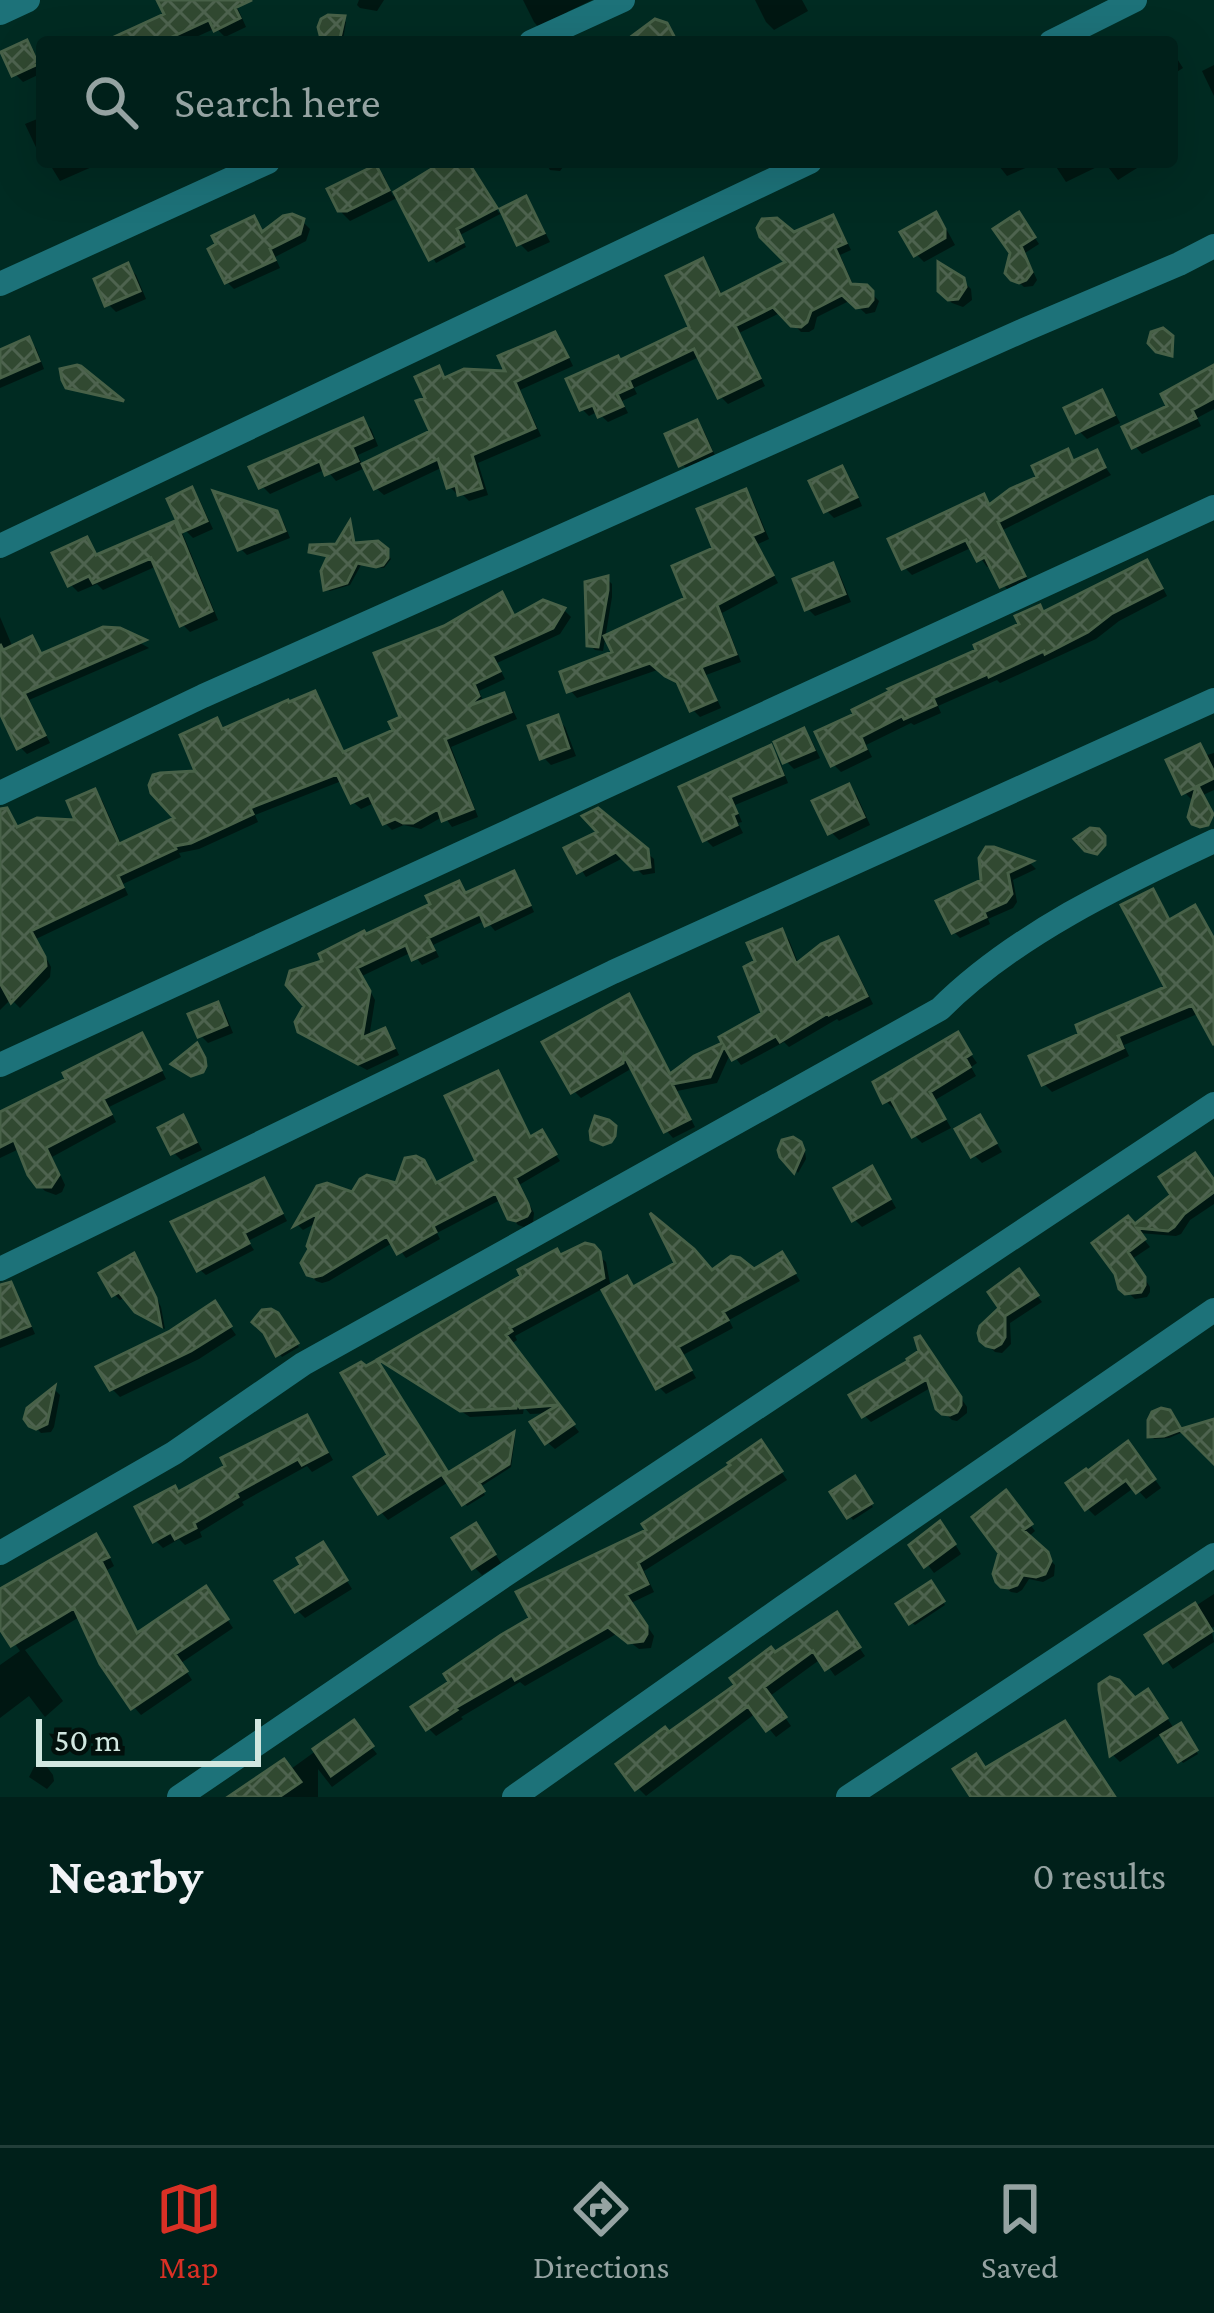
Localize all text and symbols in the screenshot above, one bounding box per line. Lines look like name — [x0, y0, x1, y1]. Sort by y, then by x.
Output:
search box — [36, 36, 1178, 168]
icon: search — [78, 69, 144, 135]
text: Search here — [174, 77, 381, 127]
scale bar — [36, 1713, 261, 1766]
text: 50 m — [54, 1721, 121, 1758]
text: Nearby — [48, 1847, 203, 1904]
text: 0 results — [1032, 1854, 1166, 1897]
tab: Map — [156, 2176, 222, 2285]
tab: Directions — [533, 2176, 670, 2285]
tab: Saved — [981, 2176, 1058, 2285]

